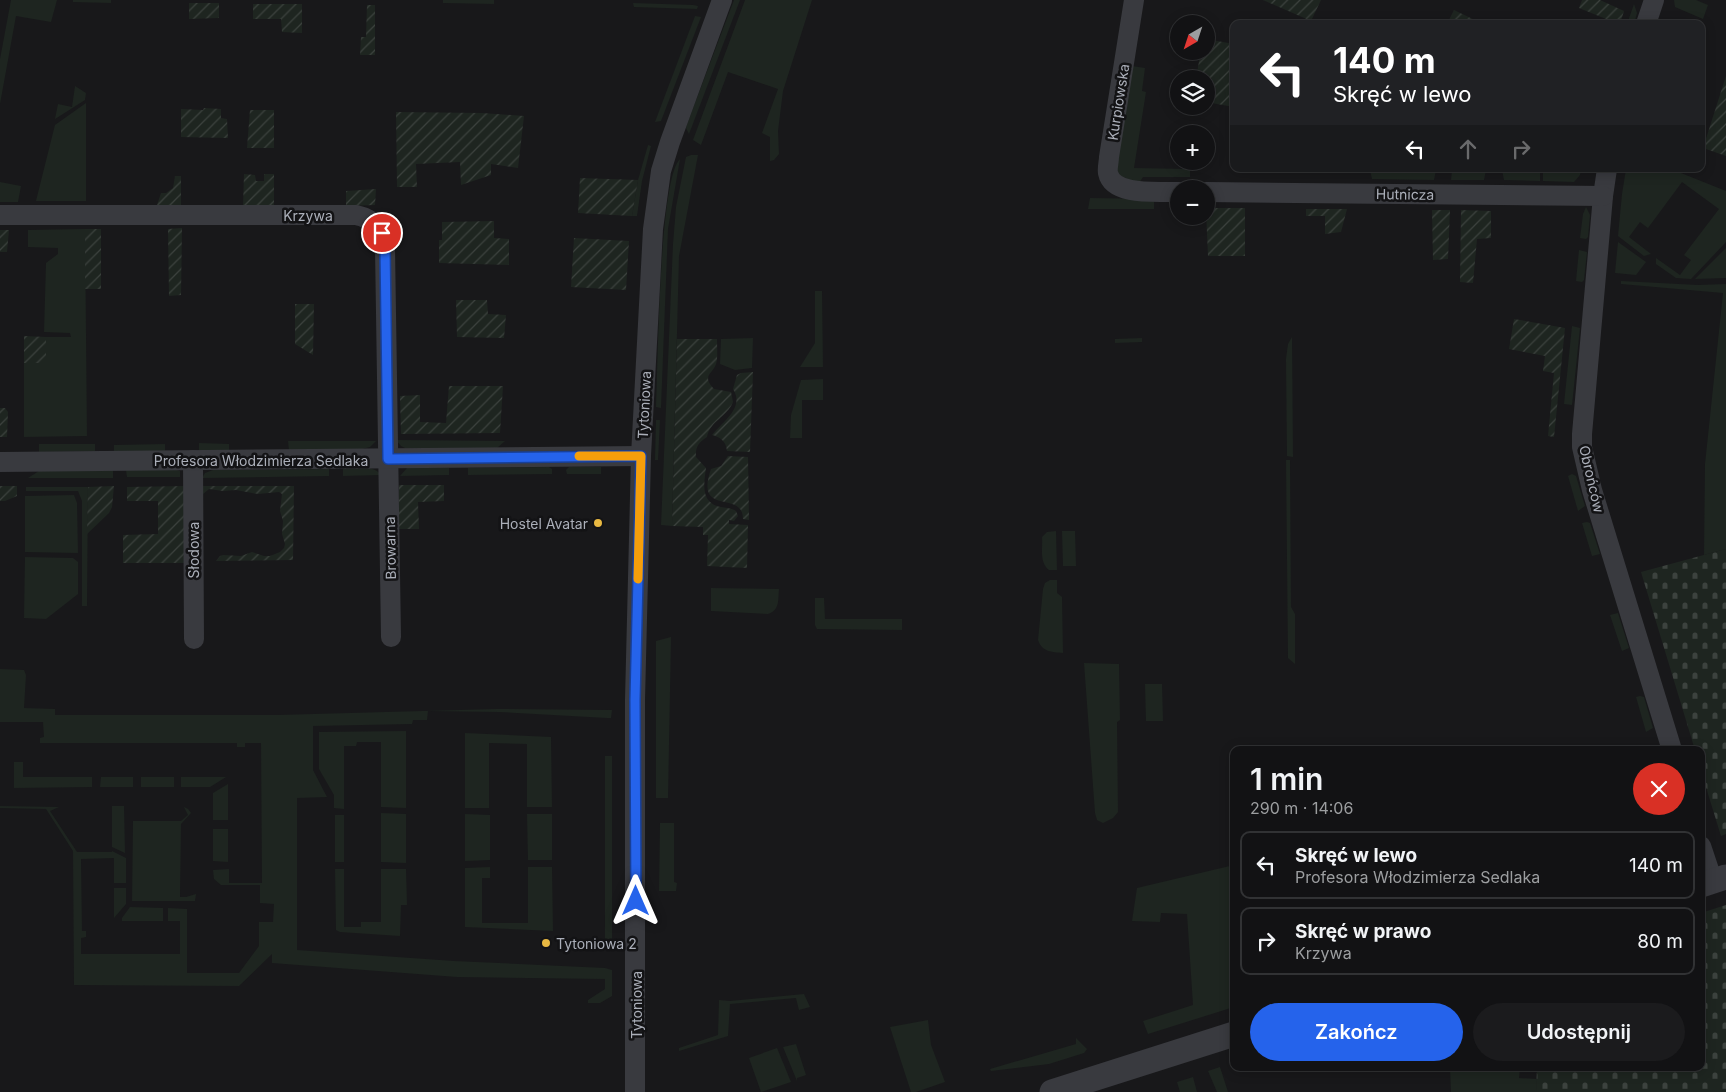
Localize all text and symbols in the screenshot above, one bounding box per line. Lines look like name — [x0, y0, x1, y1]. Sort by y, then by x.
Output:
north arrow — [1170, 15, 1215, 60]
map controls — [1170, 15, 1215, 225]
text: 140 m — [1333, 39, 1436, 81]
icon: left — [1250, 40, 1315, 105]
street label: Kurpiowska — [1104, 63, 1132, 141]
button: layers — [1170, 70, 1215, 115]
text: Skręć w lewo — [1333, 81, 1471, 107]
button: + — [1170, 125, 1215, 170]
icon: left — [1401, 135, 1429, 163]
icon: ahead — [1454, 135, 1482, 163]
icon: right — [1507, 135, 1535, 163]
button: − — [1170, 180, 1215, 225]
street label: Hutnicza — [1376, 185, 1434, 203]
street label: Krzywa — [283, 207, 333, 224]
pin — [361, 212, 403, 254]
icon: arrive — [368, 219, 396, 247]
street label: Tytoniowa — [634, 371, 654, 439]
street label: Obrońców — [1576, 444, 1608, 514]
street label: Profesora Włodzimierza Sedlaka — [154, 452, 368, 469]
place label: Hostel Avatar — [500, 515, 588, 532]
street label: Browarna — [381, 516, 399, 580]
marker: Hostel Avatar — [592, 517, 604, 529]
street label: Słodowa — [185, 522, 202, 578]
text: 1 min — [1250, 761, 1323, 797]
button: close — [1633, 763, 1685, 815]
text: 290 m · 14:06 — [1250, 798, 1353, 818]
text: Skręć w lewo — [1295, 844, 1417, 867]
icon: left — [1252, 851, 1280, 879]
text: 140 m — [1629, 854, 1683, 877]
text: Profesora Włodzimierza Sedlaka — [1295, 867, 1540, 887]
position arrow — [609, 874, 661, 926]
text: Skręć w prawo — [1295, 920, 1431, 943]
icon: right — [1252, 927, 1280, 955]
text: 80 m — [1637, 930, 1683, 953]
place label: Tytoniowa 2 — [556, 935, 637, 952]
marker: Tytoniowa 2 — [540, 937, 552, 949]
text: Krzywa — [1295, 943, 1352, 963]
street label: Tytoniowa — [628, 971, 645, 1039]
button: Zakończ — [1250, 1003, 1463, 1061]
button: Udostępnij — [1473, 1003, 1685, 1061]

